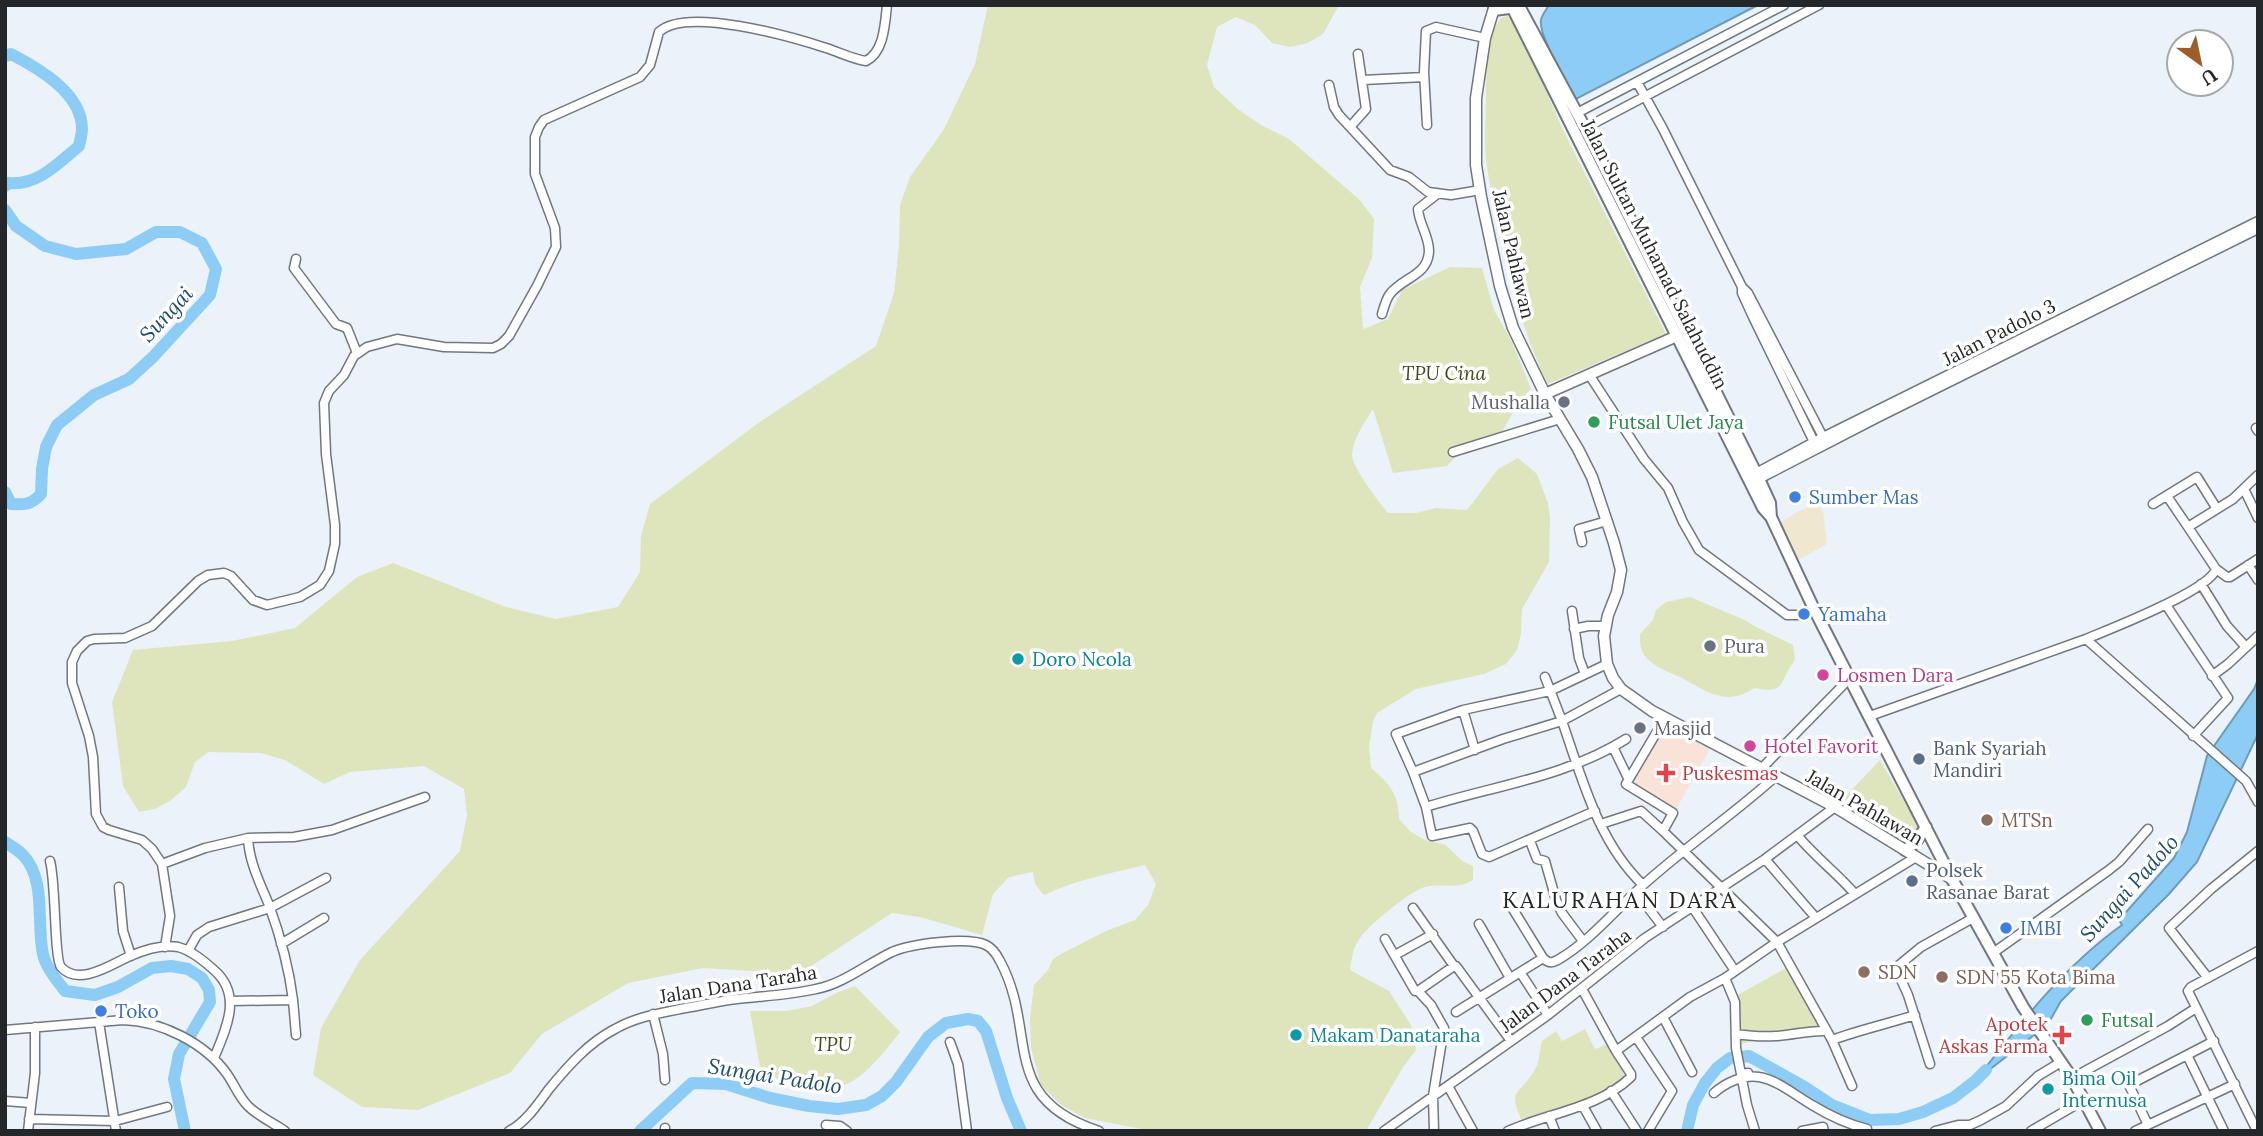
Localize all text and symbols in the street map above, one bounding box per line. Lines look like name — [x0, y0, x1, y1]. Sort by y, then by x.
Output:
north arrow — [2165, 28, 2235, 98]
text: U — [2197, 63, 2222, 91]
street label: Jalan Sultan Muhamad Salahuddin — [1576, 114, 1734, 393]
street label: Jalan Pahlawan — [1487, 186, 1541, 321]
water label: Sungai — [133, 280, 199, 348]
street label: Jalan Padolo 3 — [1938, 293, 2060, 371]
park label: TPU Cina — [1402, 361, 1487, 385]
place label: Mushalla — [1471, 390, 1550, 414]
marker: Mushalla — [1556, 394, 1572, 410]
place label: Futsal Ulet Jaya — [1608, 410, 1744, 434]
marker: Futsal Ulet Jaya — [1586, 414, 1602, 430]
place label: Sumber Mas — [1809, 485, 1919, 509]
marker: Sumber Mas — [1787, 489, 1803, 505]
place label: Yamaha — [1817, 602, 1887, 626]
marker: Yamaha — [1796, 606, 1812, 622]
place label: Pura — [1724, 634, 1765, 658]
marker: Pura — [1702, 638, 1718, 654]
place label: Doro Ncola — [1032, 647, 1132, 671]
marker: Doro Ncola — [1010, 651, 1026, 667]
place label: Losmen Dara — [1837, 663, 1954, 687]
marker: Losmen Dara — [1815, 667, 1831, 683]
place label: Masjid — [1654, 716, 1712, 740]
marker: Masjid — [1632, 720, 1648, 736]
place label: Hotel Favorit — [1764, 734, 1879, 758]
place label: Bank Syariah Mandiri — [1933, 736, 2047, 782]
marker: Hotel Favorit — [1742, 738, 1758, 754]
marker: Bank Syariah Mandiri — [1911, 751, 1927, 767]
place label: Puskesmas — [1682, 761, 1779, 785]
marker: Puskesmas — [1656, 763, 1676, 783]
street label: Jalan Pahlawan — [1801, 763, 1928, 850]
place label: MTSn — [2001, 808, 2053, 832]
marker: MTSn — [1979, 812, 1995, 828]
water label: Sungai Padolo — [2074, 829, 2184, 947]
place label: Polsek Rasanae Barat — [1926, 858, 2050, 904]
marker: Polsek Rasanae Barat — [1904, 873, 1920, 889]
district label: KALURAHAN DARA — [1502, 885, 1738, 914]
place label: IMBI — [2020, 916, 2062, 940]
marker: IMBI — [1998, 920, 2014, 936]
street label: Jalan Dana Taraha — [1494, 922, 1636, 1038]
street label: Jalan Dana Taraha — [657, 960, 819, 1008]
place label: SDN — [1878, 960, 1917, 984]
marker: SDN — [1856, 964, 1872, 980]
place label: SDN 55 Kota Bima — [1956, 965, 2116, 989]
marker: SDN 55 Kota Bima — [1934, 969, 1950, 985]
place label: Toko — [115, 999, 159, 1023]
marker: Toko — [93, 1003, 109, 1019]
place label: Futsal — [2101, 1008, 2154, 1032]
place label: Apotek Askas Farma — [1938, 1012, 2049, 1058]
marker: Futsal — [2079, 1012, 2095, 1028]
place label: Makam Danataraha — [1310, 1023, 1481, 1047]
marker: Makam Danataraha — [1288, 1027, 1304, 1043]
marker: Apotek Askas Farma — [2054, 1027, 2070, 1043]
park label: TPU — [814, 1032, 853, 1056]
water label: Sungai Padolo — [706, 1052, 844, 1100]
place label: Bima Oil Internusa — [2062, 1066, 2147, 1112]
marker: Bima Oil Internusa — [2040, 1081, 2056, 1097]

